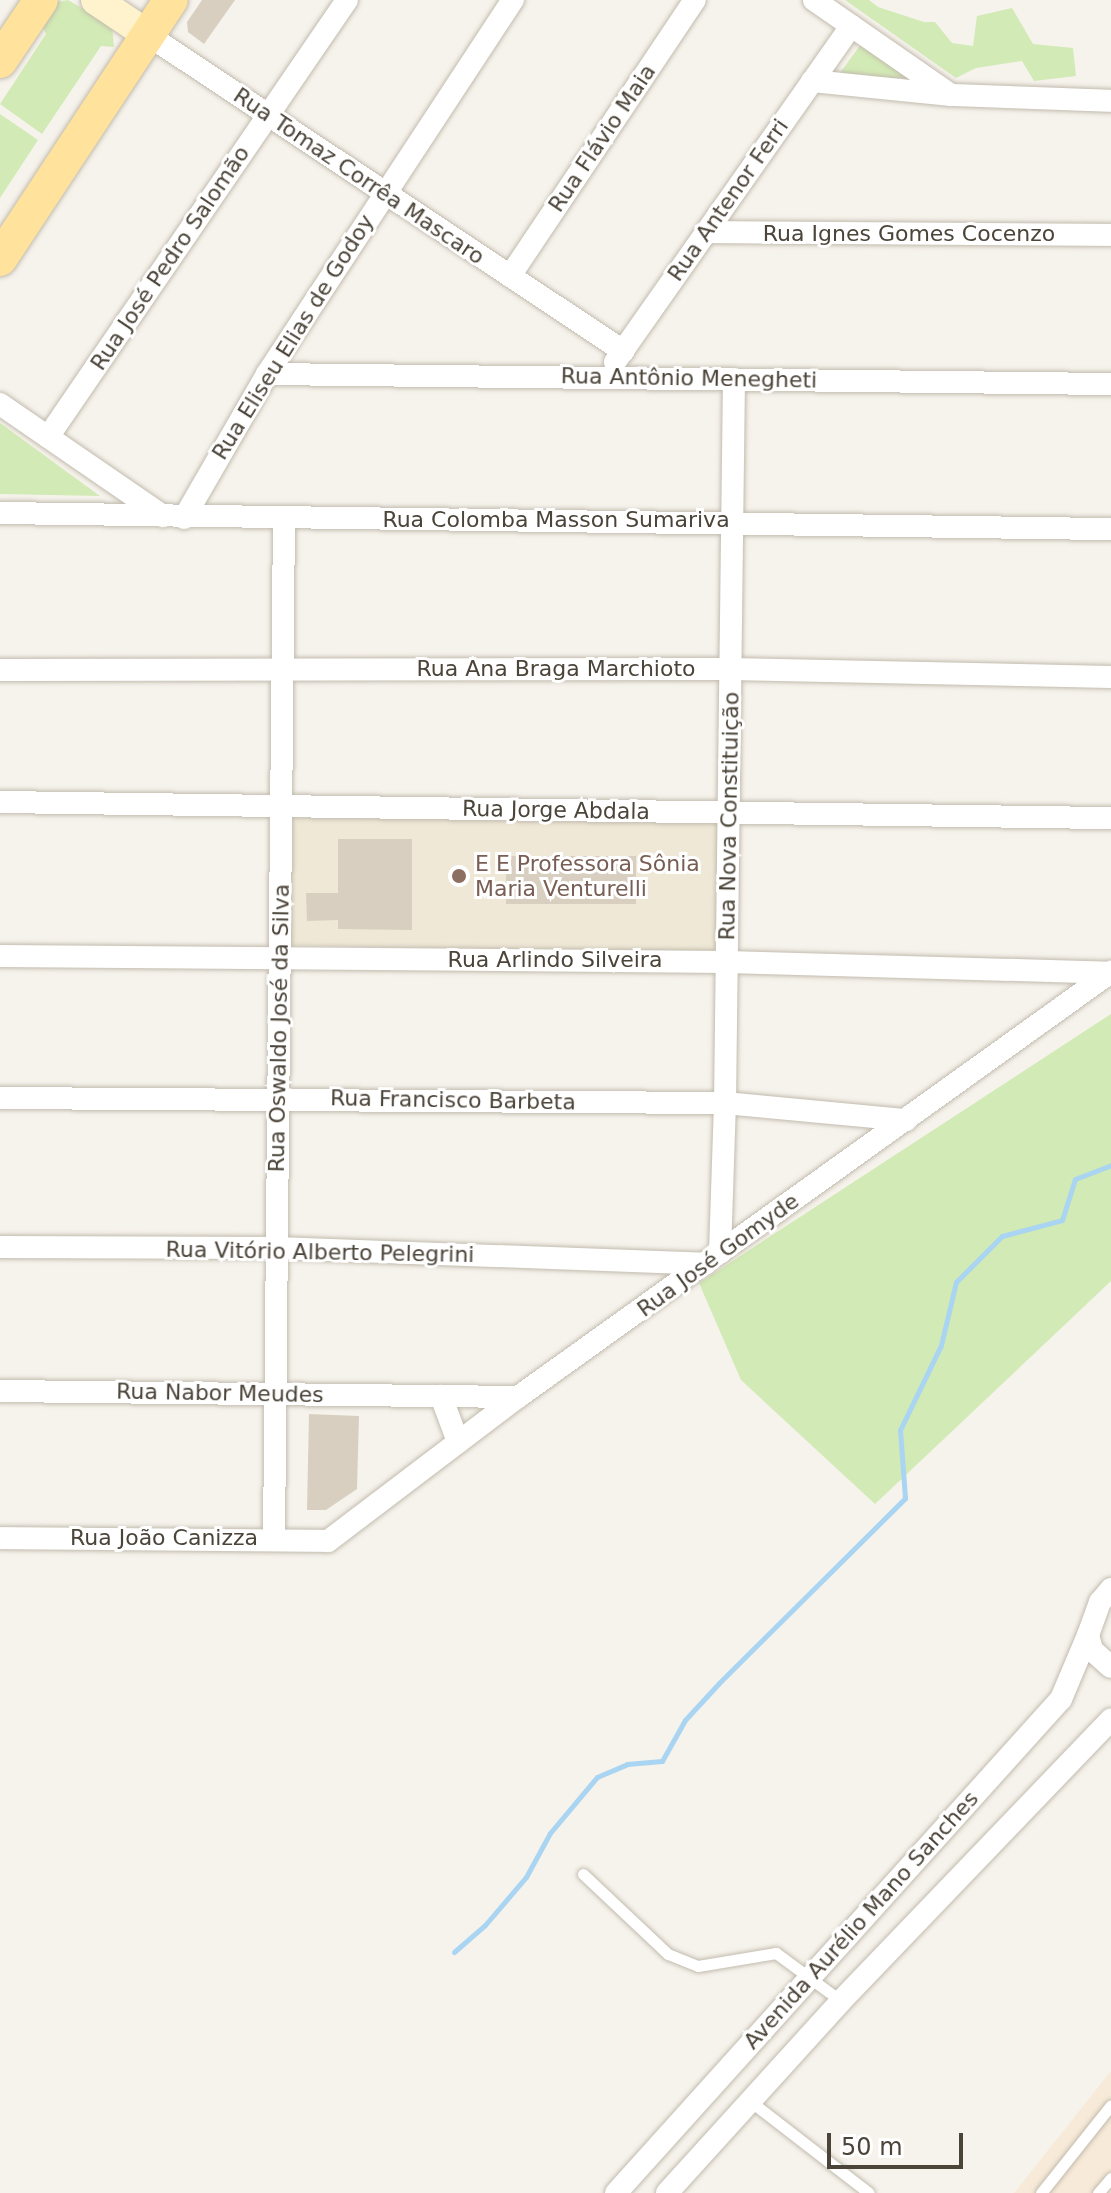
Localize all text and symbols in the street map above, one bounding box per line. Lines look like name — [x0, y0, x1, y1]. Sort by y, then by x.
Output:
street label: Rua Flávio Maia — [543, 59, 661, 217]
street label: Rua Tomaz Corrêa Mascaro — [229, 82, 489, 270]
street label: Rua Antenor Ferri — [662, 114, 794, 286]
street label: Rua José Pedro Salomão — [85, 141, 255, 375]
street label: Rua Eliseu Elias de Godoy — [206, 209, 380, 465]
street label: Rua Ignes Gomes Cocenzo — [763, 221, 1055, 247]
street label: Rua Antônio Menegheti — [561, 363, 817, 393]
street label: Rua Colomba Masson Sumariva — [382, 507, 730, 533]
street label: Rua Ana Braga Marchioto — [417, 656, 695, 682]
street label: Rua Nova Constituição — [714, 691, 744, 941]
street label: Rua Jorge Abdala — [462, 795, 650, 825]
place label: E E Professora Sônia Maria Venturelli — [475, 850, 700, 902]
marker: E E Professora Sônia Maria Venturelli — [450, 867, 468, 885]
street label: Rua Oswaldo José da Silva — [263, 884, 295, 1172]
street label: Rua Arlindo Silveira — [448, 947, 662, 973]
street label: Rua Francisco Barbeta — [330, 1085, 576, 1115]
street label: Rua José Gomyde — [632, 1188, 804, 1322]
street label: Rua Vitório Alberto Pelegrini — [165, 1236, 475, 1268]
street label: Rua Nabor Meudes — [116, 1378, 324, 1408]
street label: Rua João Canizza — [70, 1525, 258, 1551]
street label: Avenida Aurélio Mano Sanches — [738, 1786, 984, 2054]
scale bar — [831, 2117, 967, 2167]
text: 50 m — [841, 2133, 903, 2161]

